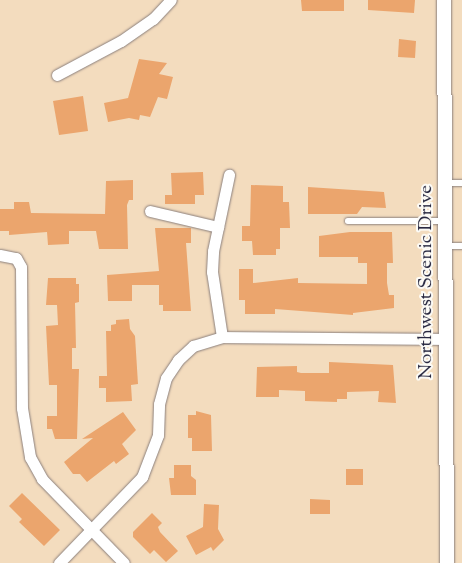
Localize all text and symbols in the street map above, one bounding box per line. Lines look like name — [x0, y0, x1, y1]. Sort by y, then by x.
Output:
street label: Northwest Scenic Drive — [416, 185, 438, 379]

